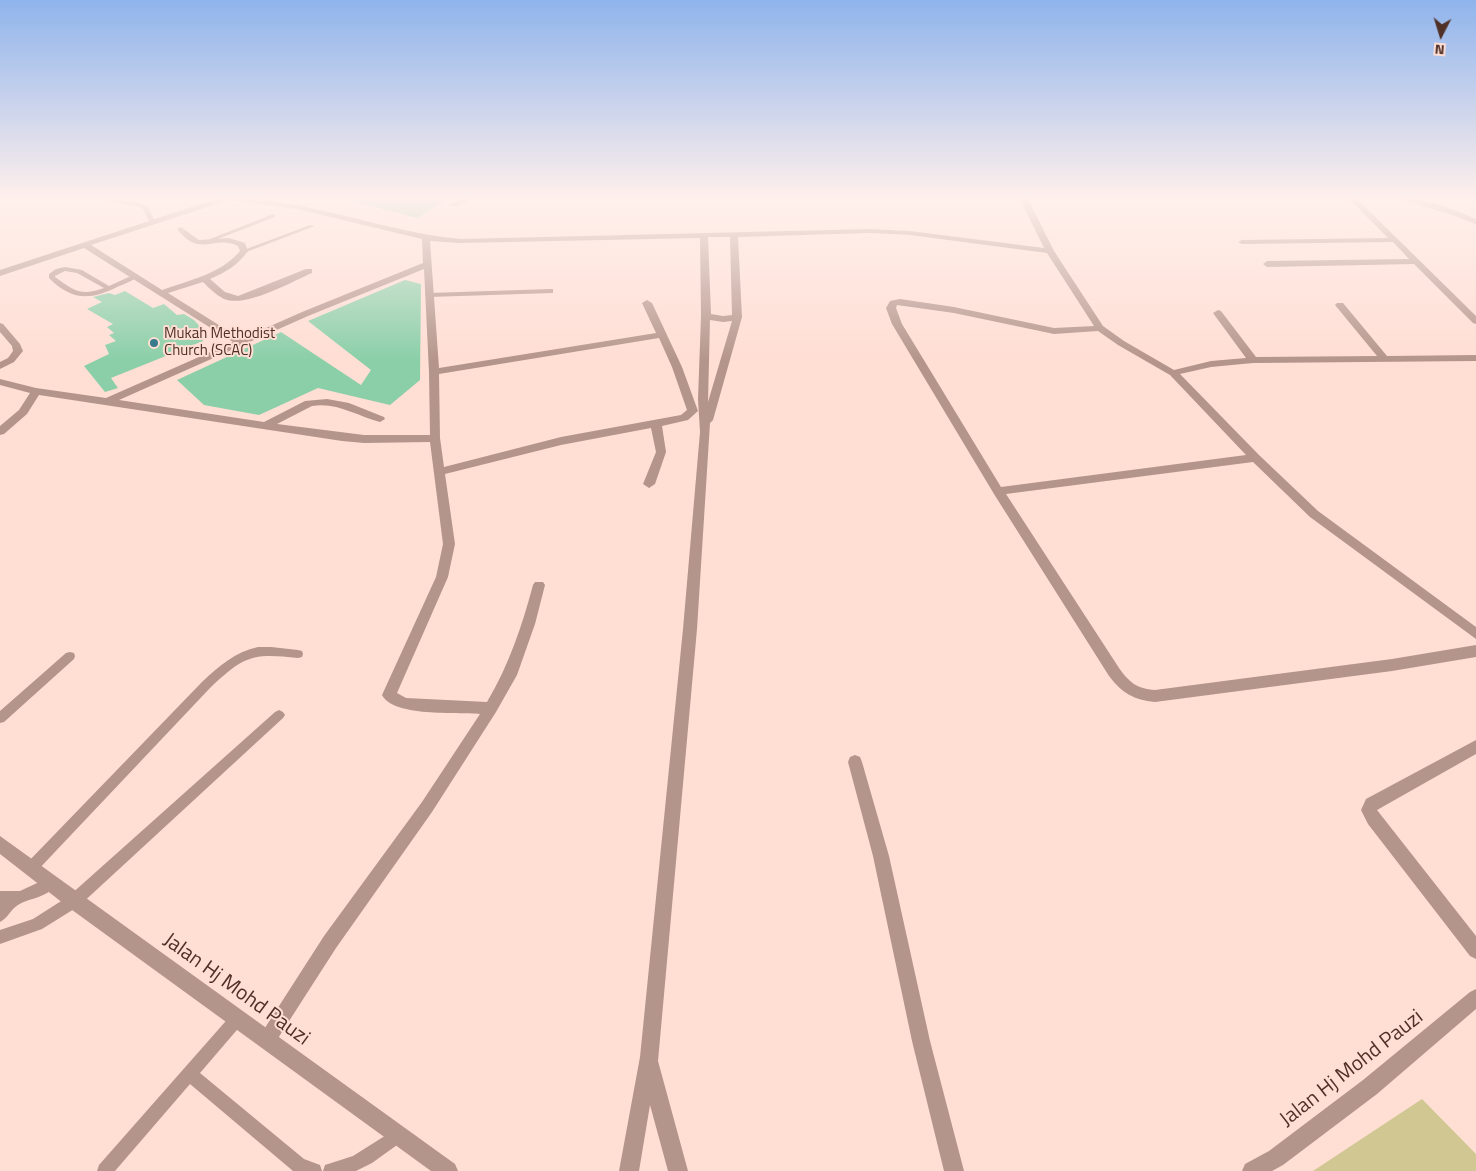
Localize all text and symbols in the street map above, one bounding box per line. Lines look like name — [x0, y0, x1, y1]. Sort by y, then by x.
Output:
north arrow — [1416, 10, 1466, 60]
text: N — [1434, 40, 1445, 61]
place label: Mukah Methodist Church (SCAC) — [164, 325, 275, 360]
marker: Mukah Methodist Church (SCAC) — [148, 337, 160, 349]
street label: Jalan Hj Mohd Pauzi — [158, 928, 314, 1052]
street label: Jalan Hj Mohd Pauzi — [1275, 1005, 1429, 1133]

